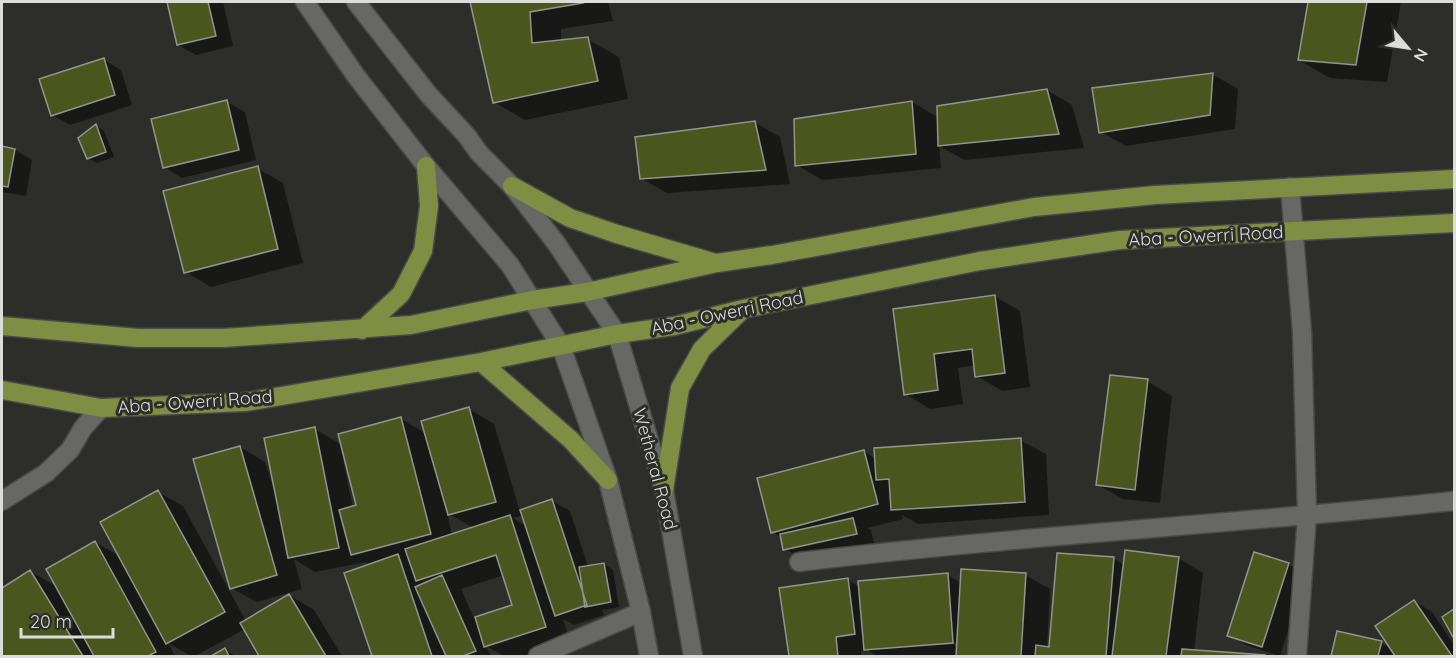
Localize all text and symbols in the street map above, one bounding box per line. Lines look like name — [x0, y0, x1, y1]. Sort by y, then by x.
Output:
north arrow — [1378, 18, 1438, 78]
text: N — [1410, 45, 1433, 65]
street label: Aba - Owerri Road — [1128, 220, 1284, 251]
street label: Aba - Owerri Road — [649, 285, 805, 340]
street label: Aba - Owerri Road — [117, 385, 273, 418]
street label: Wetheral Road — [628, 405, 683, 532]
scale bar — [21, 601, 112, 639]
text: 20 m — [30, 610, 72, 633]

